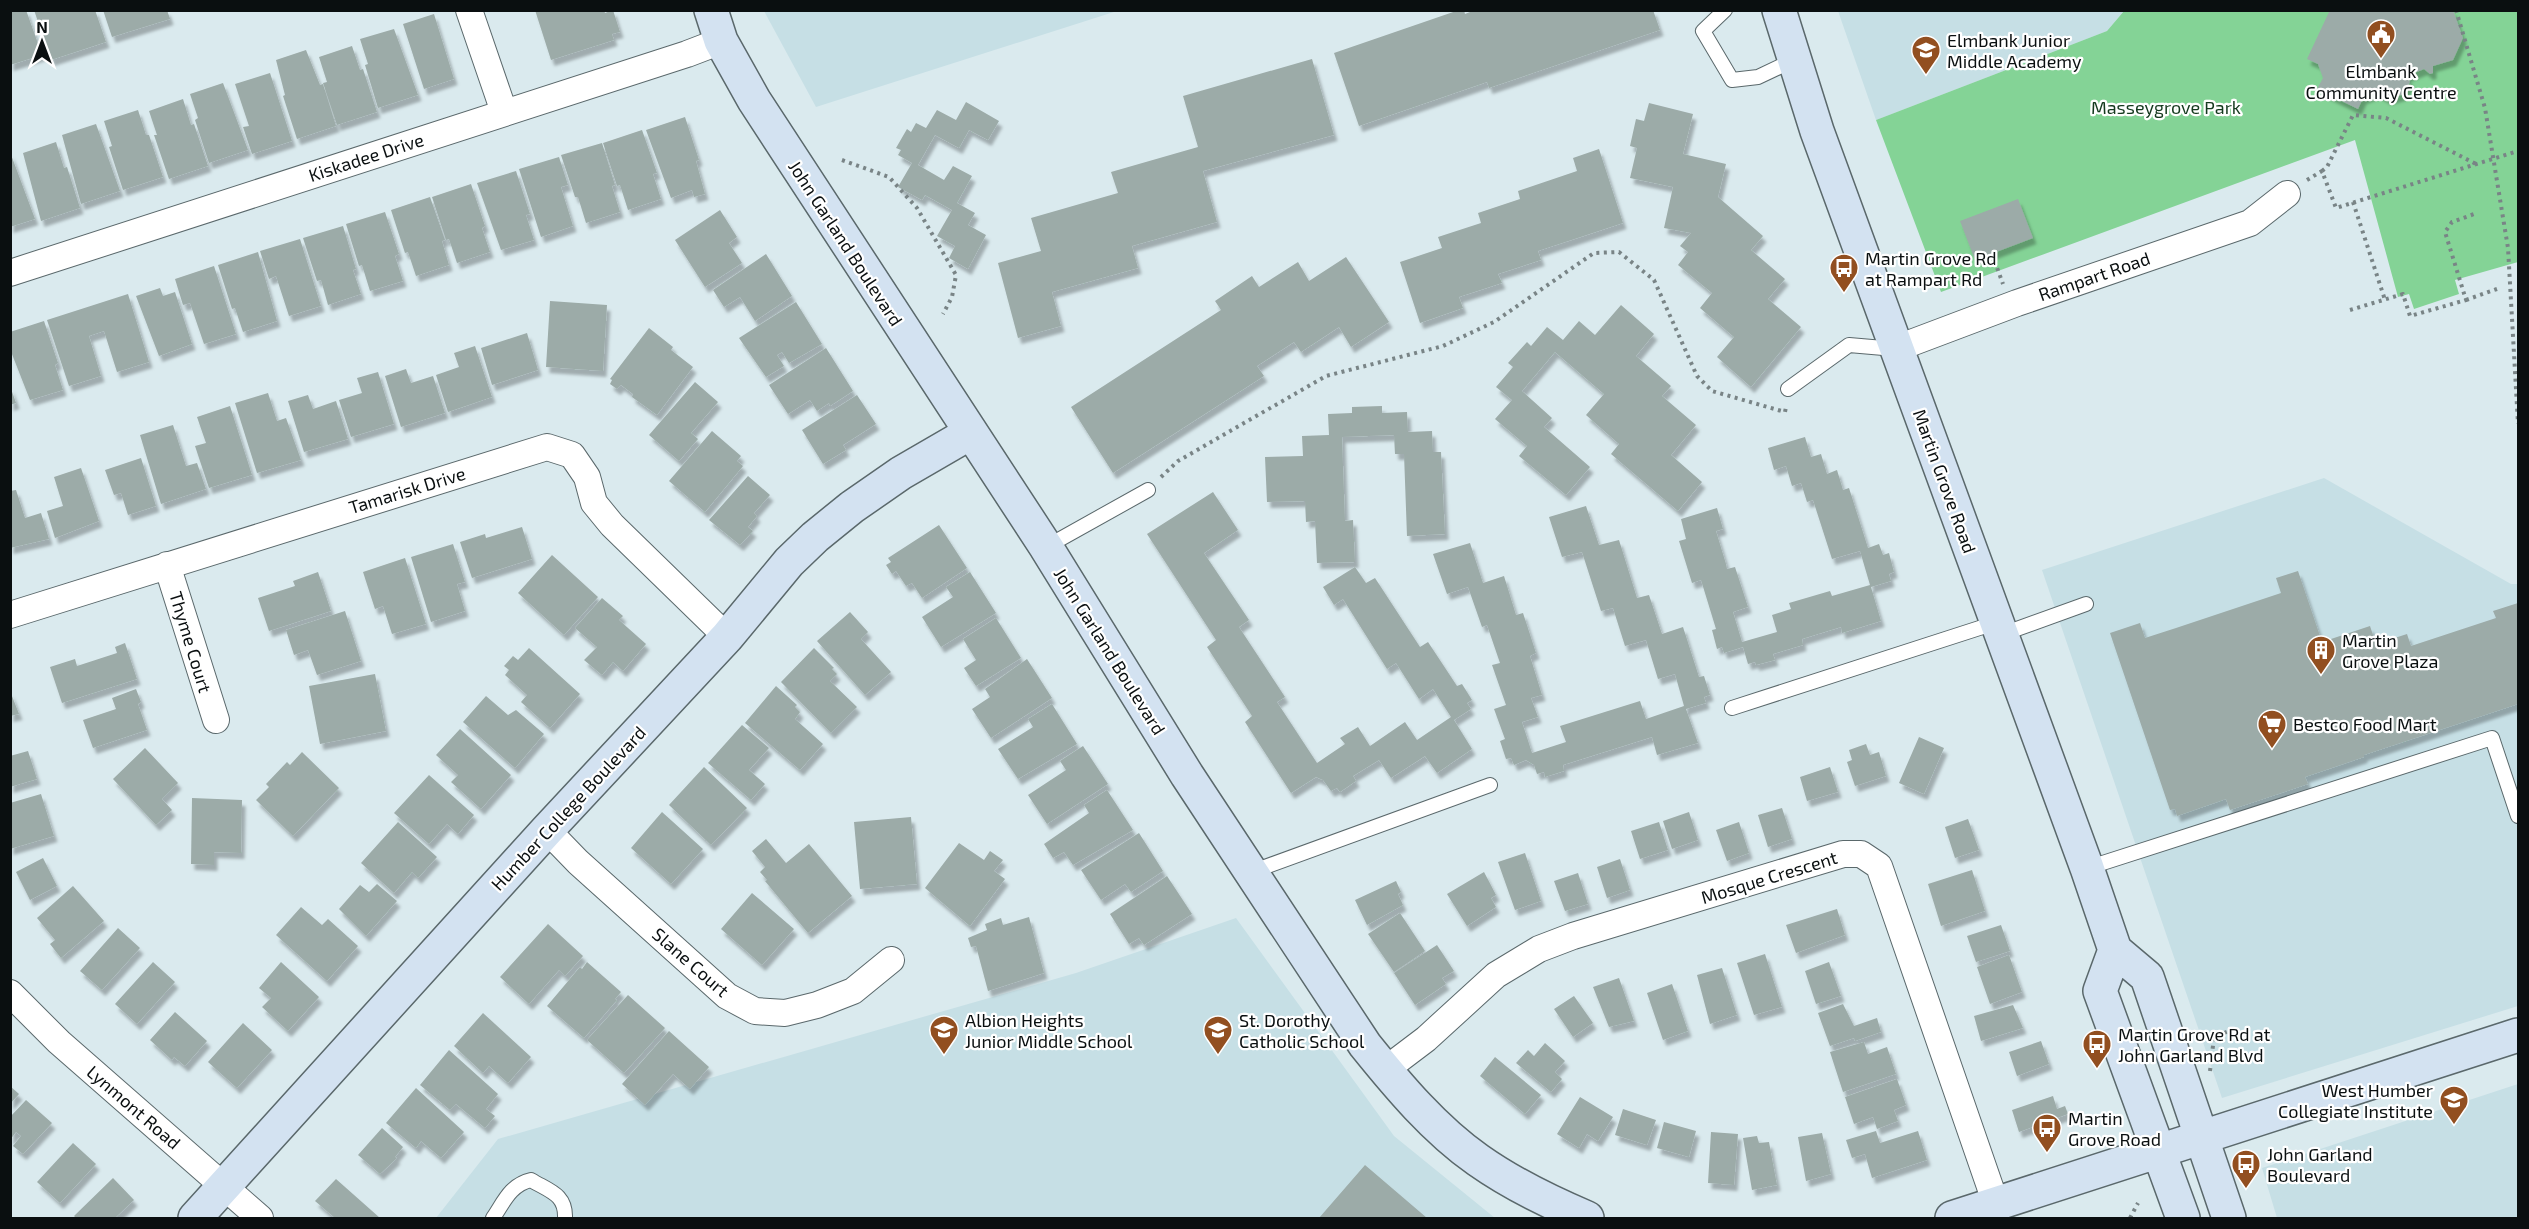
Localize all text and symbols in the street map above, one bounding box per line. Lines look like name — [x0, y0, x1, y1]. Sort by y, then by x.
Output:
north arrow — [12, 12, 72, 72]
text: N — [36, 17, 48, 36]
public building icon: Elmbank Community Centre — [2365, 18, 2397, 60]
place label: Elmbank Junior Middle Academy — [1947, 29, 2082, 72]
school or university icon: Elmbank Junior Middle Academy — [1910, 34, 1942, 76]
place label: Elmbank Community Centre — [2305, 60, 2457, 103]
park label: Masseygrove Park — [2091, 96, 2241, 118]
street label: Kiskadee Drive — [306, 128, 426, 186]
street label: John Garland Boulevard — [784, 156, 908, 330]
place label: Martin Grove Rd at Rampart Rd — [1865, 247, 1997, 290]
street label: Rampart Road — [2035, 247, 2153, 305]
bus stop icon: Martin Grove Rd at Rampart Rd — [1828, 252, 1860, 294]
street label: Martin Grove Road — [1909, 406, 1981, 556]
street label: Tamarisk Drive — [346, 462, 468, 518]
street label: John Garland Boulevard — [1050, 563, 1170, 739]
street label: Thyme Court — [165, 589, 217, 695]
place label: Martin Grove Plaza — [2342, 629, 2438, 672]
building icon: Martin Grove Plaza — [2305, 634, 2337, 676]
supermarket icon: Bestco Food Mart — [2256, 708, 2288, 750]
place label: Bestco Food Mart — [2293, 713, 2437, 735]
street label: Humber College Boulevard — [486, 721, 650, 895]
street label: Mosque Crescent — [1698, 846, 1840, 908]
street label: Slane Court — [648, 923, 734, 1001]
place label: Albion Heights Junior Middle School — [965, 1009, 1133, 1052]
place label: St. Dorothy Catholic School — [1239, 1009, 1365, 1052]
school or university icon: Albion Heights Junior Middle School — [928, 1014, 960, 1056]
school or university icon: St. Dorothy Catholic School — [1202, 1014, 1234, 1056]
place label: Martin Grove Rd at John Garland Blvd — [2118, 1023, 2271, 1066]
bus stop icon: Martin Grove Rd at John Garland Blvd — [2081, 1028, 2113, 1070]
street label: Lynmont Road — [83, 1060, 185, 1154]
place label: West Humber Collegiate Institute — [2278, 1079, 2433, 1122]
school or university icon: West Humber Collegiate Institute — [2438, 1084, 2470, 1126]
place label: Martin Grove Road — [2068, 1107, 2161, 1150]
bus stop icon: Martin Grove Road — [2031, 1112, 2063, 1154]
place label: John Garland Boulevard — [2267, 1143, 2373, 1186]
bus stop icon: John Garland Boulevard — [2230, 1148, 2262, 1190]

